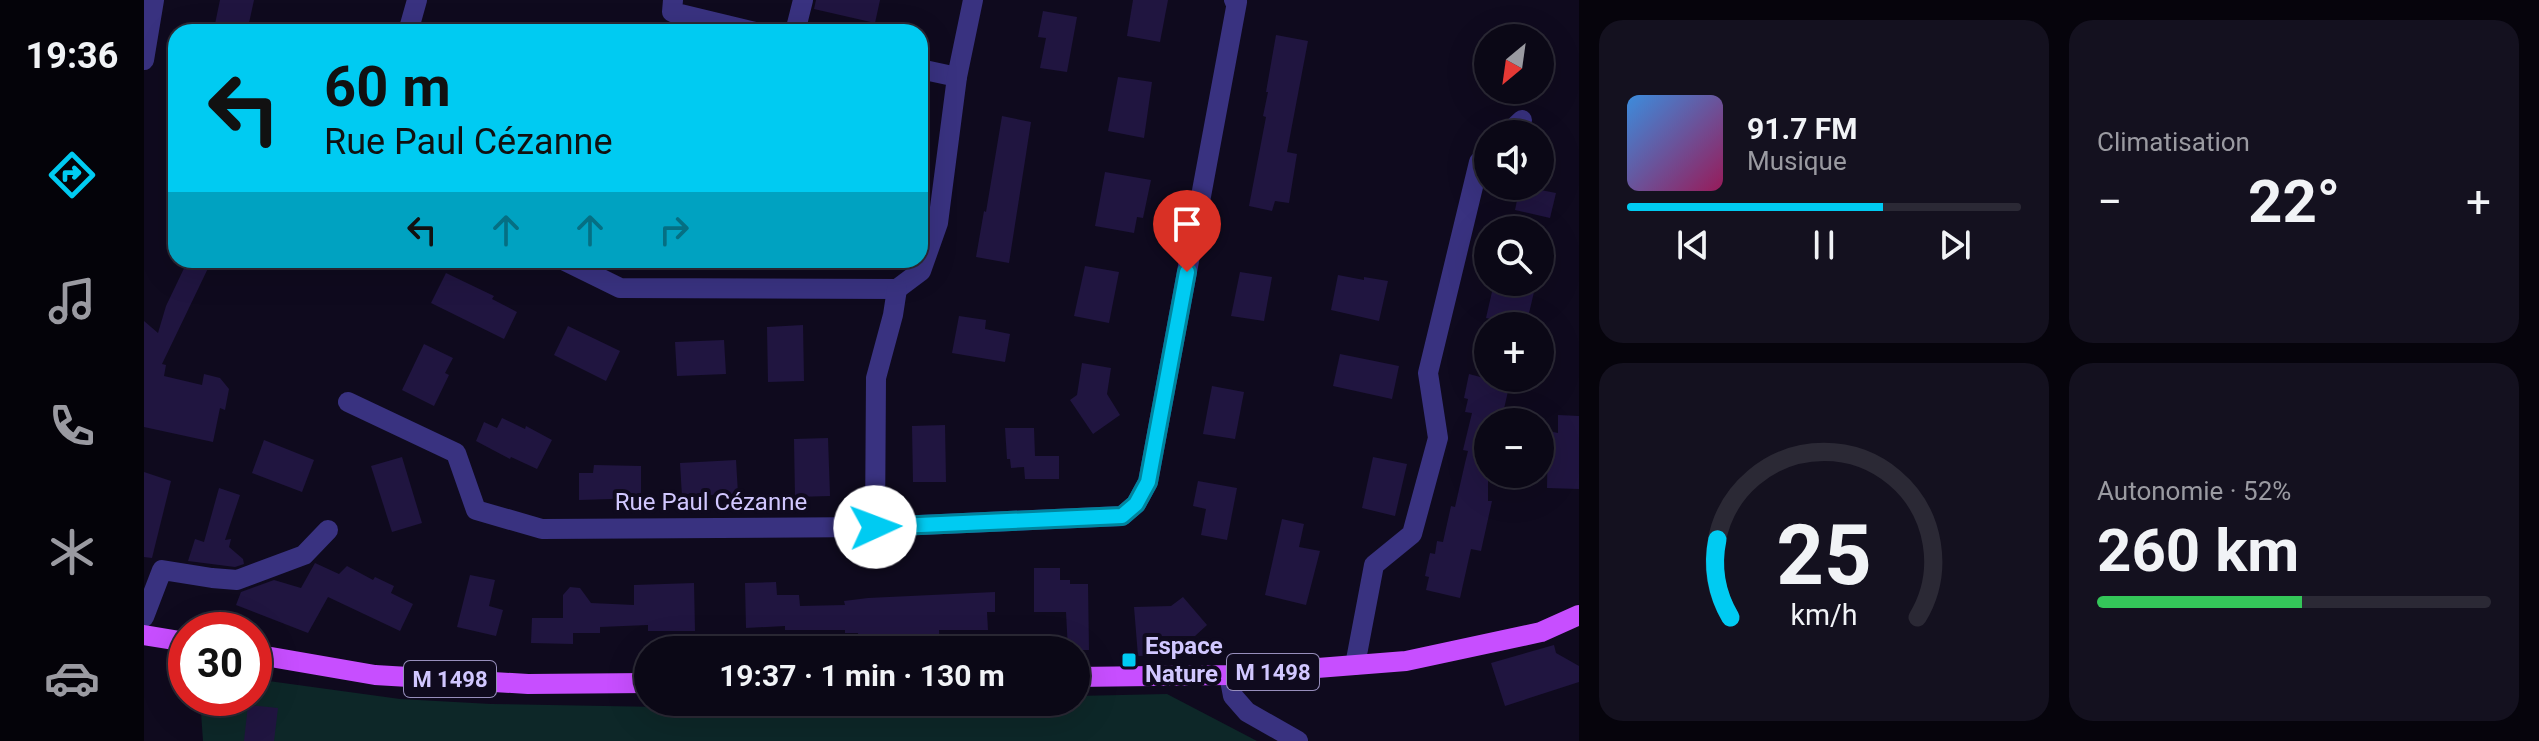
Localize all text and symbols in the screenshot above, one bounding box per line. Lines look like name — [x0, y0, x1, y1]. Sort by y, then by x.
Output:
north arrow — [1474, 24, 1554, 104]
map controls — [1474, 24, 1554, 488]
text: 19:36 — [26, 35, 118, 77]
text: 60 m — [324, 54, 451, 120]
icon: left — [192, 56, 296, 160]
text: 91.7 FM — [1747, 111, 1858, 146]
button: sound — [1474, 120, 1554, 200]
text: Rue Paul Cézanne — [324, 121, 613, 163]
text: Climatisation — [2097, 127, 2250, 157]
text: Musique — [1747, 146, 1847, 176]
icon: directions — [44, 147, 100, 203]
text: 22° — [2248, 166, 2340, 237]
text: − — [2097, 176, 2122, 228]
text: + — [2466, 176, 2491, 228]
pin — [1153, 190, 1221, 272]
icon: arrive — [1165, 202, 1209, 246]
icon: left — [400, 208, 444, 252]
icon: ahead — [484, 208, 528, 252]
icon: ahead — [568, 208, 612, 252]
icon: right — [652, 208, 696, 252]
button: search — [1474, 216, 1554, 296]
icon: previous — [1671, 223, 1715, 267]
icon: pause — [1802, 223, 1846, 267]
icon: next — [1933, 223, 1977, 267]
icon: music — [44, 273, 100, 329]
button: + — [1474, 312, 1554, 392]
icon: phone — [44, 398, 100, 454]
button: − — [1474, 408, 1554, 488]
text: Autonomie · 52% — [2097, 476, 2291, 506]
position arrow — [833, 485, 917, 569]
street label: Rue Paul Cézanne — [615, 488, 807, 516]
text: 25 — [1776, 506, 1872, 603]
text: 260 km — [2097, 515, 2299, 586]
icon: climate — [44, 524, 100, 580]
text: km/h — [1790, 598, 1858, 632]
speed limit sign: 30 — [168, 612, 272, 716]
place label: Espace Nature — [1145, 632, 1223, 688]
icon: car — [44, 650, 100, 706]
marker: Espace Nature — [1120, 651, 1138, 669]
road number: M 1498 — [1227, 654, 1319, 690]
text: 19:37 · 1 min · 130 m — [719, 658, 1005, 693]
road number: M 1498 — [404, 661, 496, 697]

